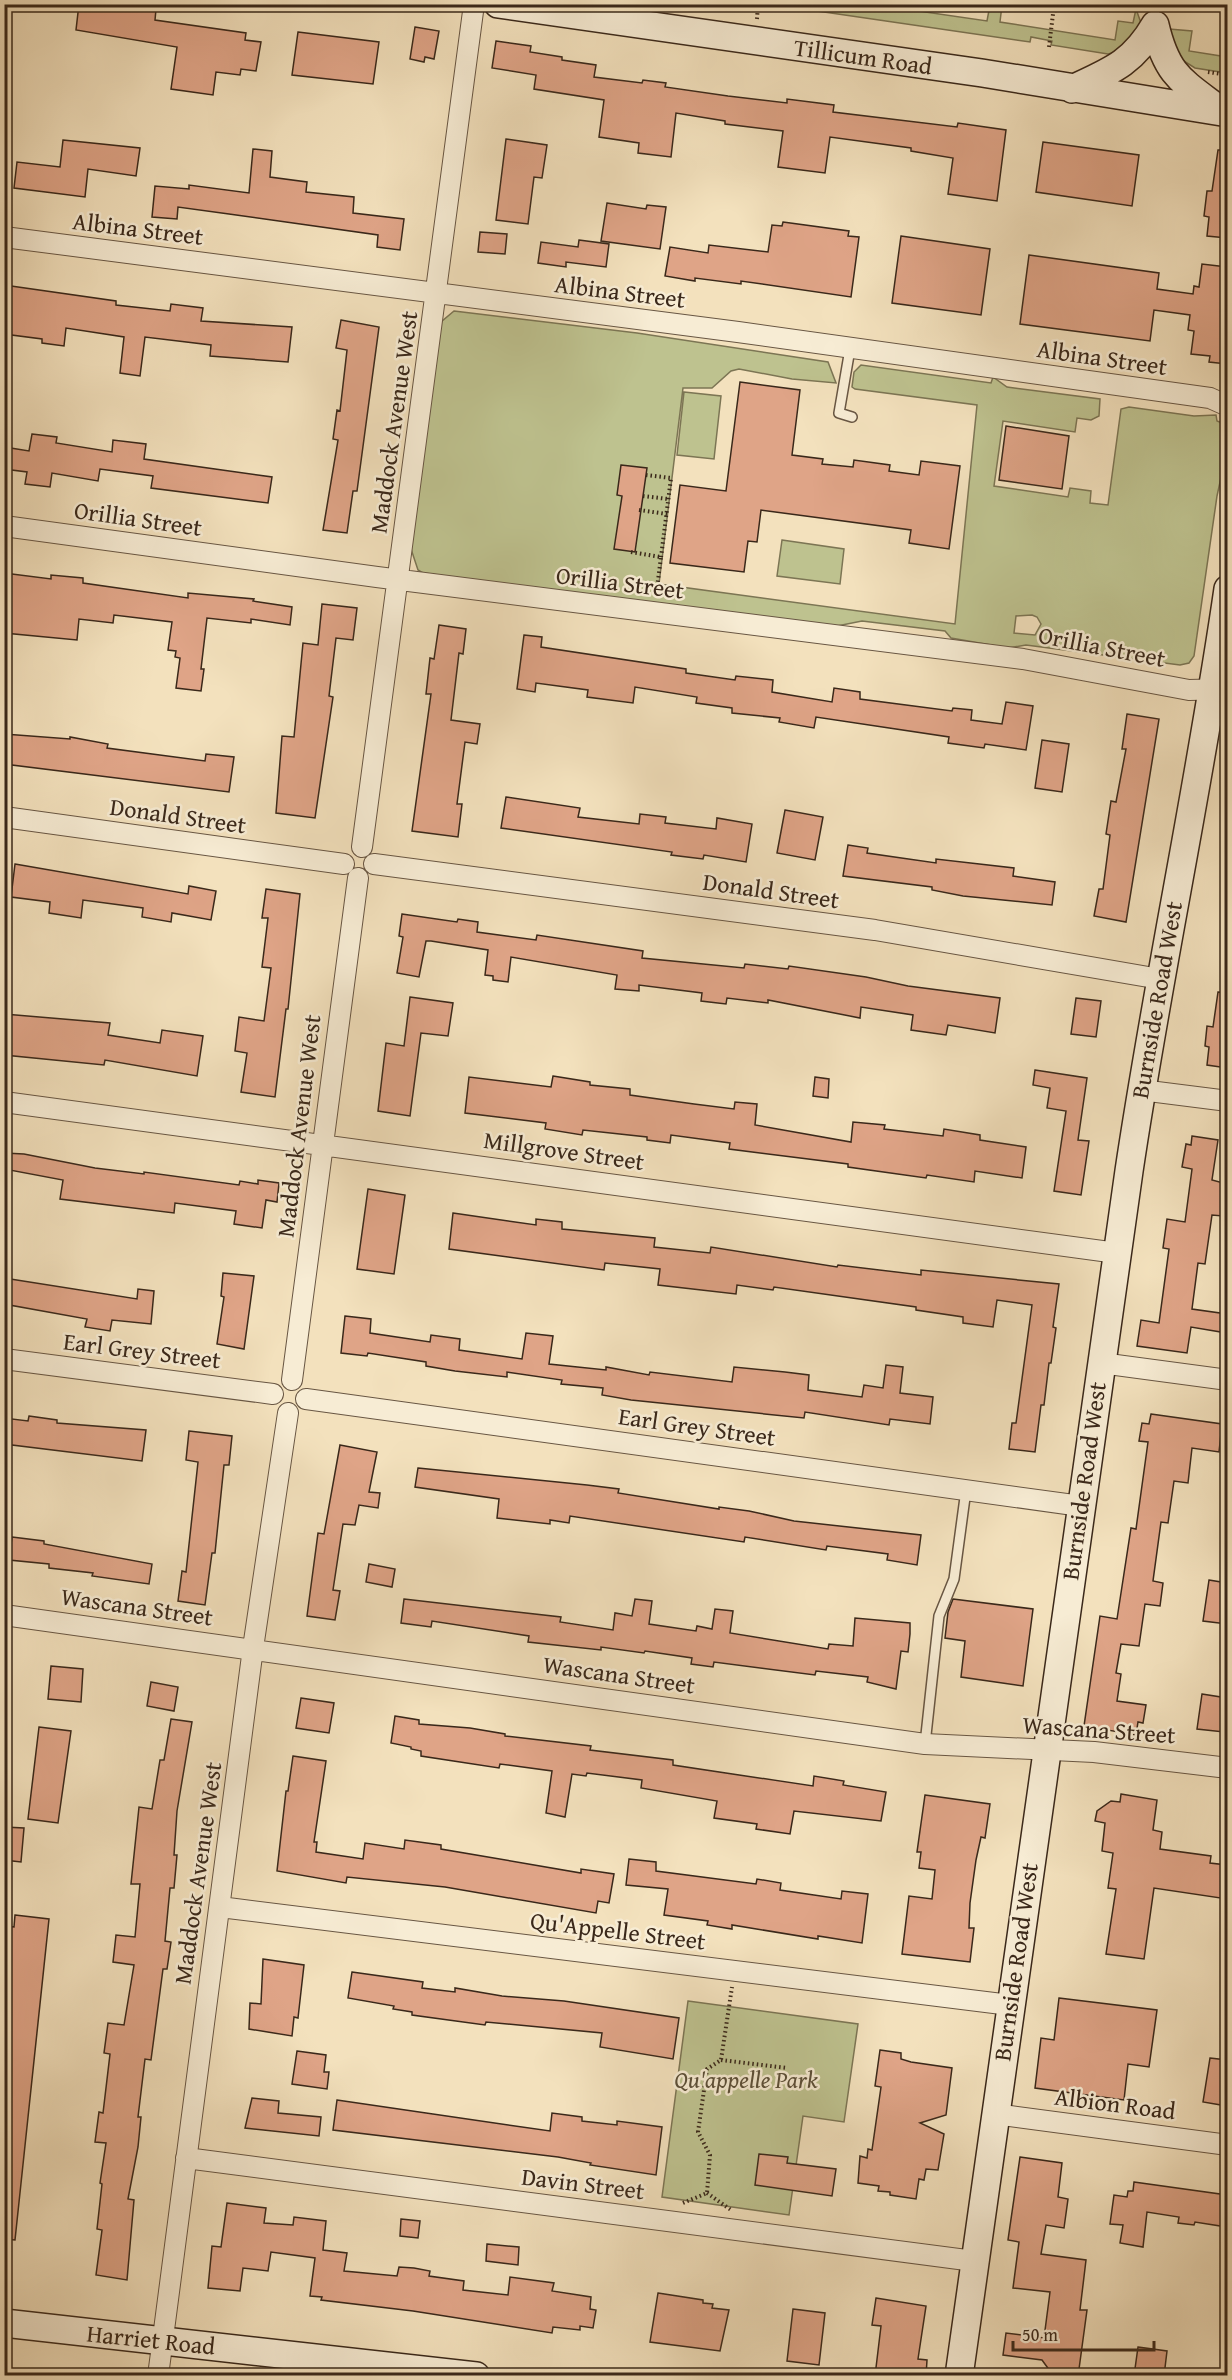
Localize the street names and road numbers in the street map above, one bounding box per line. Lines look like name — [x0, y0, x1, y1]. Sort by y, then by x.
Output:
street label: Tillicum Road — [792, 29, 935, 84]
street label: Albina Street — [71, 203, 206, 254]
street label: Albina Street — [553, 266, 688, 317]
street label: Maddock Avenue West — [361, 308, 427, 535]
street label: Albina Street — [1035, 331, 1170, 384]
street label: Orillia Street — [72, 492, 205, 545]
street label: Orillia Street — [554, 557, 687, 608]
street label: Orillia Street — [1036, 617, 1169, 676]
street label: Donald Street — [108, 789, 249, 842]
street label: Donald Street — [701, 864, 842, 917]
street label: Burnside Road West — [1122, 898, 1191, 1101]
street label: Maddock Avenue West — [267, 1012, 330, 1239]
street label: Millgrove Street — [482, 1122, 647, 1179]
street label: Earl Grey Street — [61, 1323, 223, 1378]
street label: Burnside Road West — [1052, 1379, 1115, 1582]
street label: Earl Grey Street — [616, 1398, 778, 1455]
street label: Wascana Street — [59, 1579, 216, 1635]
street label: Wascana Street — [541, 1647, 698, 1703]
street label: Wascana Street — [1021, 1707, 1177, 1752]
street label: Maddock Avenue West — [165, 1759, 231, 1986]
street label: Burnside Road West — [984, 1860, 1047, 2063]
street label: Qu'Appelle Street — [528, 1902, 708, 1959]
street label: Albion Road — [1053, 2079, 1178, 2128]
street label: Davin Street — [520, 2159, 647, 2208]
street label: Harriet Road — [85, 2315, 217, 2364]

